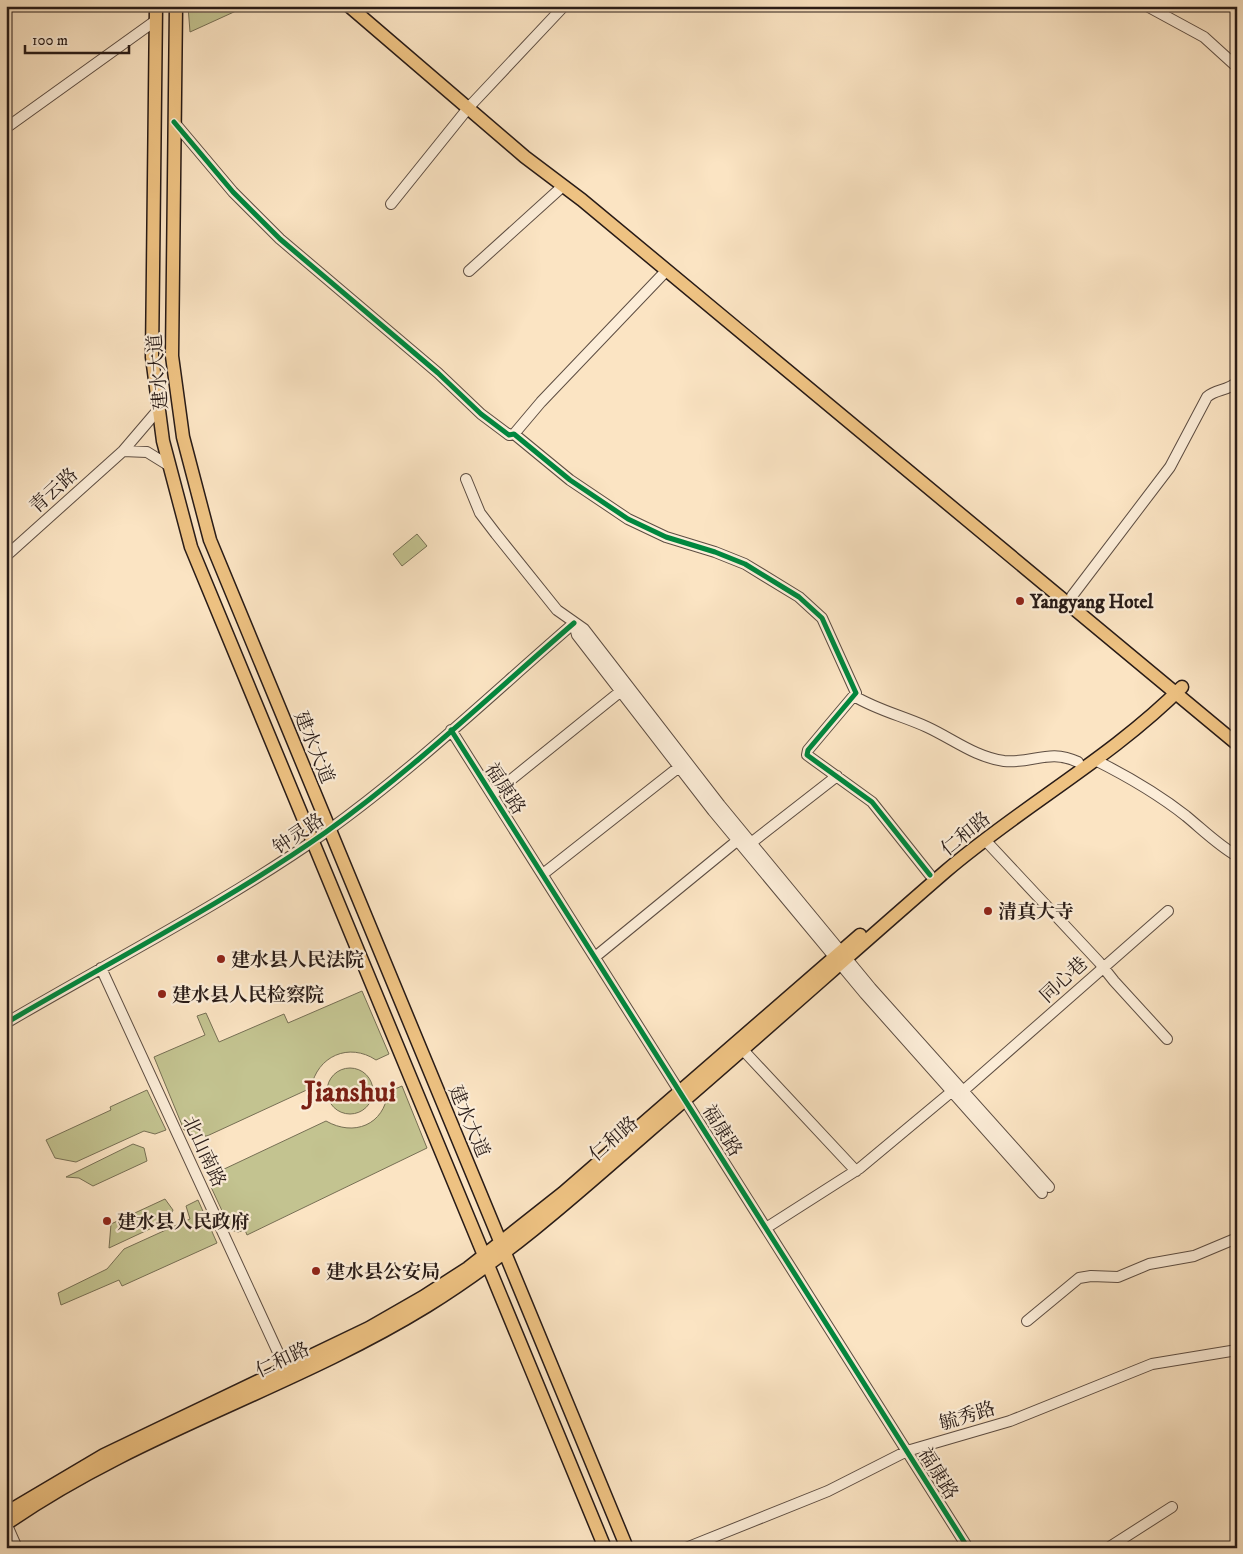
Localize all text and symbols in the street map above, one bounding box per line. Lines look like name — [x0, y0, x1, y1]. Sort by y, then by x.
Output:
scale bar — [25, 22, 129, 54]
text: 100 m — [32, 31, 68, 50]
street label: 建水大道 — [144, 333, 173, 411]
street label: 青云路 — [25, 463, 83, 519]
place label: Yangyang Hotel — [1029, 591, 1153, 614]
marker: Yangyang Hotel — [1014, 595, 1026, 607]
street label: 建水大道 — [289, 708, 339, 787]
street label: 福康路 — [480, 759, 530, 819]
street label: 仁和路 — [937, 807, 995, 861]
street label: 钟灵路 — [269, 809, 329, 860]
place label: 清真大寺 — [998, 901, 1074, 924]
marker: 清真大寺 — [982, 905, 994, 917]
place label: 建水县人民法院 — [231, 949, 364, 972]
street label: 同心巷 — [1035, 952, 1093, 1008]
marker: 建水县人民法院 — [215, 953, 227, 965]
place label: 建水县人民检察院 — [172, 984, 324, 1007]
marker: 建水县人民检察院 — [156, 988, 168, 1000]
district label: Jianshui — [301, 1075, 396, 1111]
street label: 建水大道 — [443, 1082, 494, 1161]
street label: 福康路 — [697, 1101, 747, 1161]
street label: 北山南路 — [177, 1112, 230, 1191]
street label: 仁和路 — [585, 1112, 643, 1167]
place label: 建水县人民政府 — [117, 1211, 250, 1234]
marker: 建水县人民政府 — [101, 1215, 113, 1227]
place label: 建水县公安局 — [326, 1261, 440, 1284]
marker: 建水县公安局 — [310, 1265, 322, 1277]
street label: 仁和路 — [252, 1338, 313, 1383]
street label: 毓秀路 — [937, 1397, 998, 1436]
street label: 福康路 — [913, 1444, 963, 1504]

